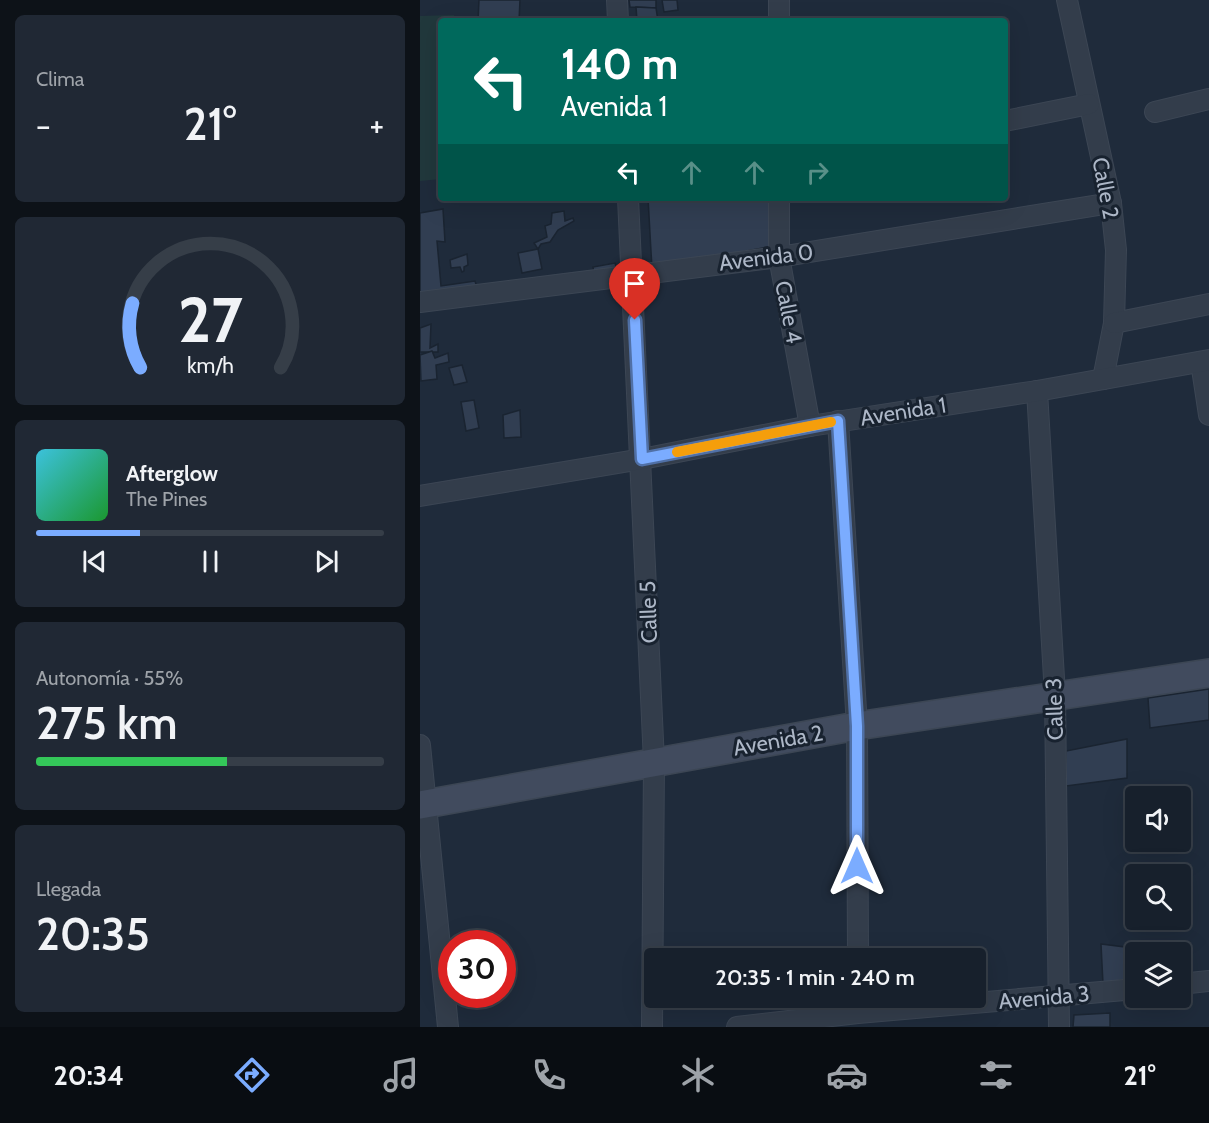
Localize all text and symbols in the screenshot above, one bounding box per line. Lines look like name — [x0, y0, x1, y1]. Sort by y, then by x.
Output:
text: 140 m — [561, 38, 678, 90]
icon: left — [462, 42, 540, 120]
text: Clima — [36, 67, 84, 91]
text: Avenida 1 — [561, 90, 667, 123]
text: 21° — [184, 97, 236, 151]
text: − — [36, 105, 51, 145]
text: + — [369, 105, 384, 145]
street label: Calle 2 — [1086, 155, 1125, 221]
icon: left — [612, 156, 645, 189]
icon: ahead — [675, 156, 708, 189]
icon: ahead — [738, 156, 771, 189]
icon: right — [801, 156, 834, 189]
street label: Avenida 0 — [717, 238, 815, 277]
pin — [609, 258, 660, 320]
icon: arrive — [618, 267, 651, 300]
street label: Calle 4 — [769, 278, 808, 346]
text: 27 — [178, 282, 243, 358]
text: km/h — [187, 353, 233, 379]
street label: Avenida 1 — [858, 391, 948, 432]
text: Afterglow — [126, 460, 218, 487]
text: The Pines — [126, 487, 207, 511]
icon: previous — [78, 545, 111, 578]
icon: pause — [194, 545, 227, 578]
icon: next — [310, 545, 343, 578]
street label: Calle 5 — [634, 580, 663, 644]
text: Autonomía · 55% — [36, 666, 183, 690]
street label: Calle 3 — [1040, 677, 1069, 741]
text: 275 km — [36, 696, 177, 750]
street label: Avenida 2 — [731, 719, 825, 762]
map controls — [1125, 786, 1191, 1008]
button: sound — [1125, 786, 1191, 852]
position arrow — [825, 834, 889, 898]
button: search — [1125, 864, 1191, 930]
text: Llegada — [36, 877, 101, 901]
text: 20:35 — [36, 907, 150, 961]
speed limit sign: 30 — [438, 930, 516, 1008]
button: layers — [1125, 942, 1191, 1008]
text: 20:35 · 1 min · 240 m — [715, 964, 915, 991]
street label: Avenida 3 — [997, 980, 1091, 1015]
icon: directions — [231, 1054, 273, 1096]
icon: music — [380, 1054, 422, 1096]
icon: phone — [528, 1054, 570, 1096]
icon: climate — [677, 1054, 719, 1096]
icon: car — [826, 1054, 868, 1096]
icon: filters — [975, 1054, 1017, 1096]
text: 20:34 — [53, 1059, 124, 1092]
text: 21° — [1124, 1059, 1156, 1092]

